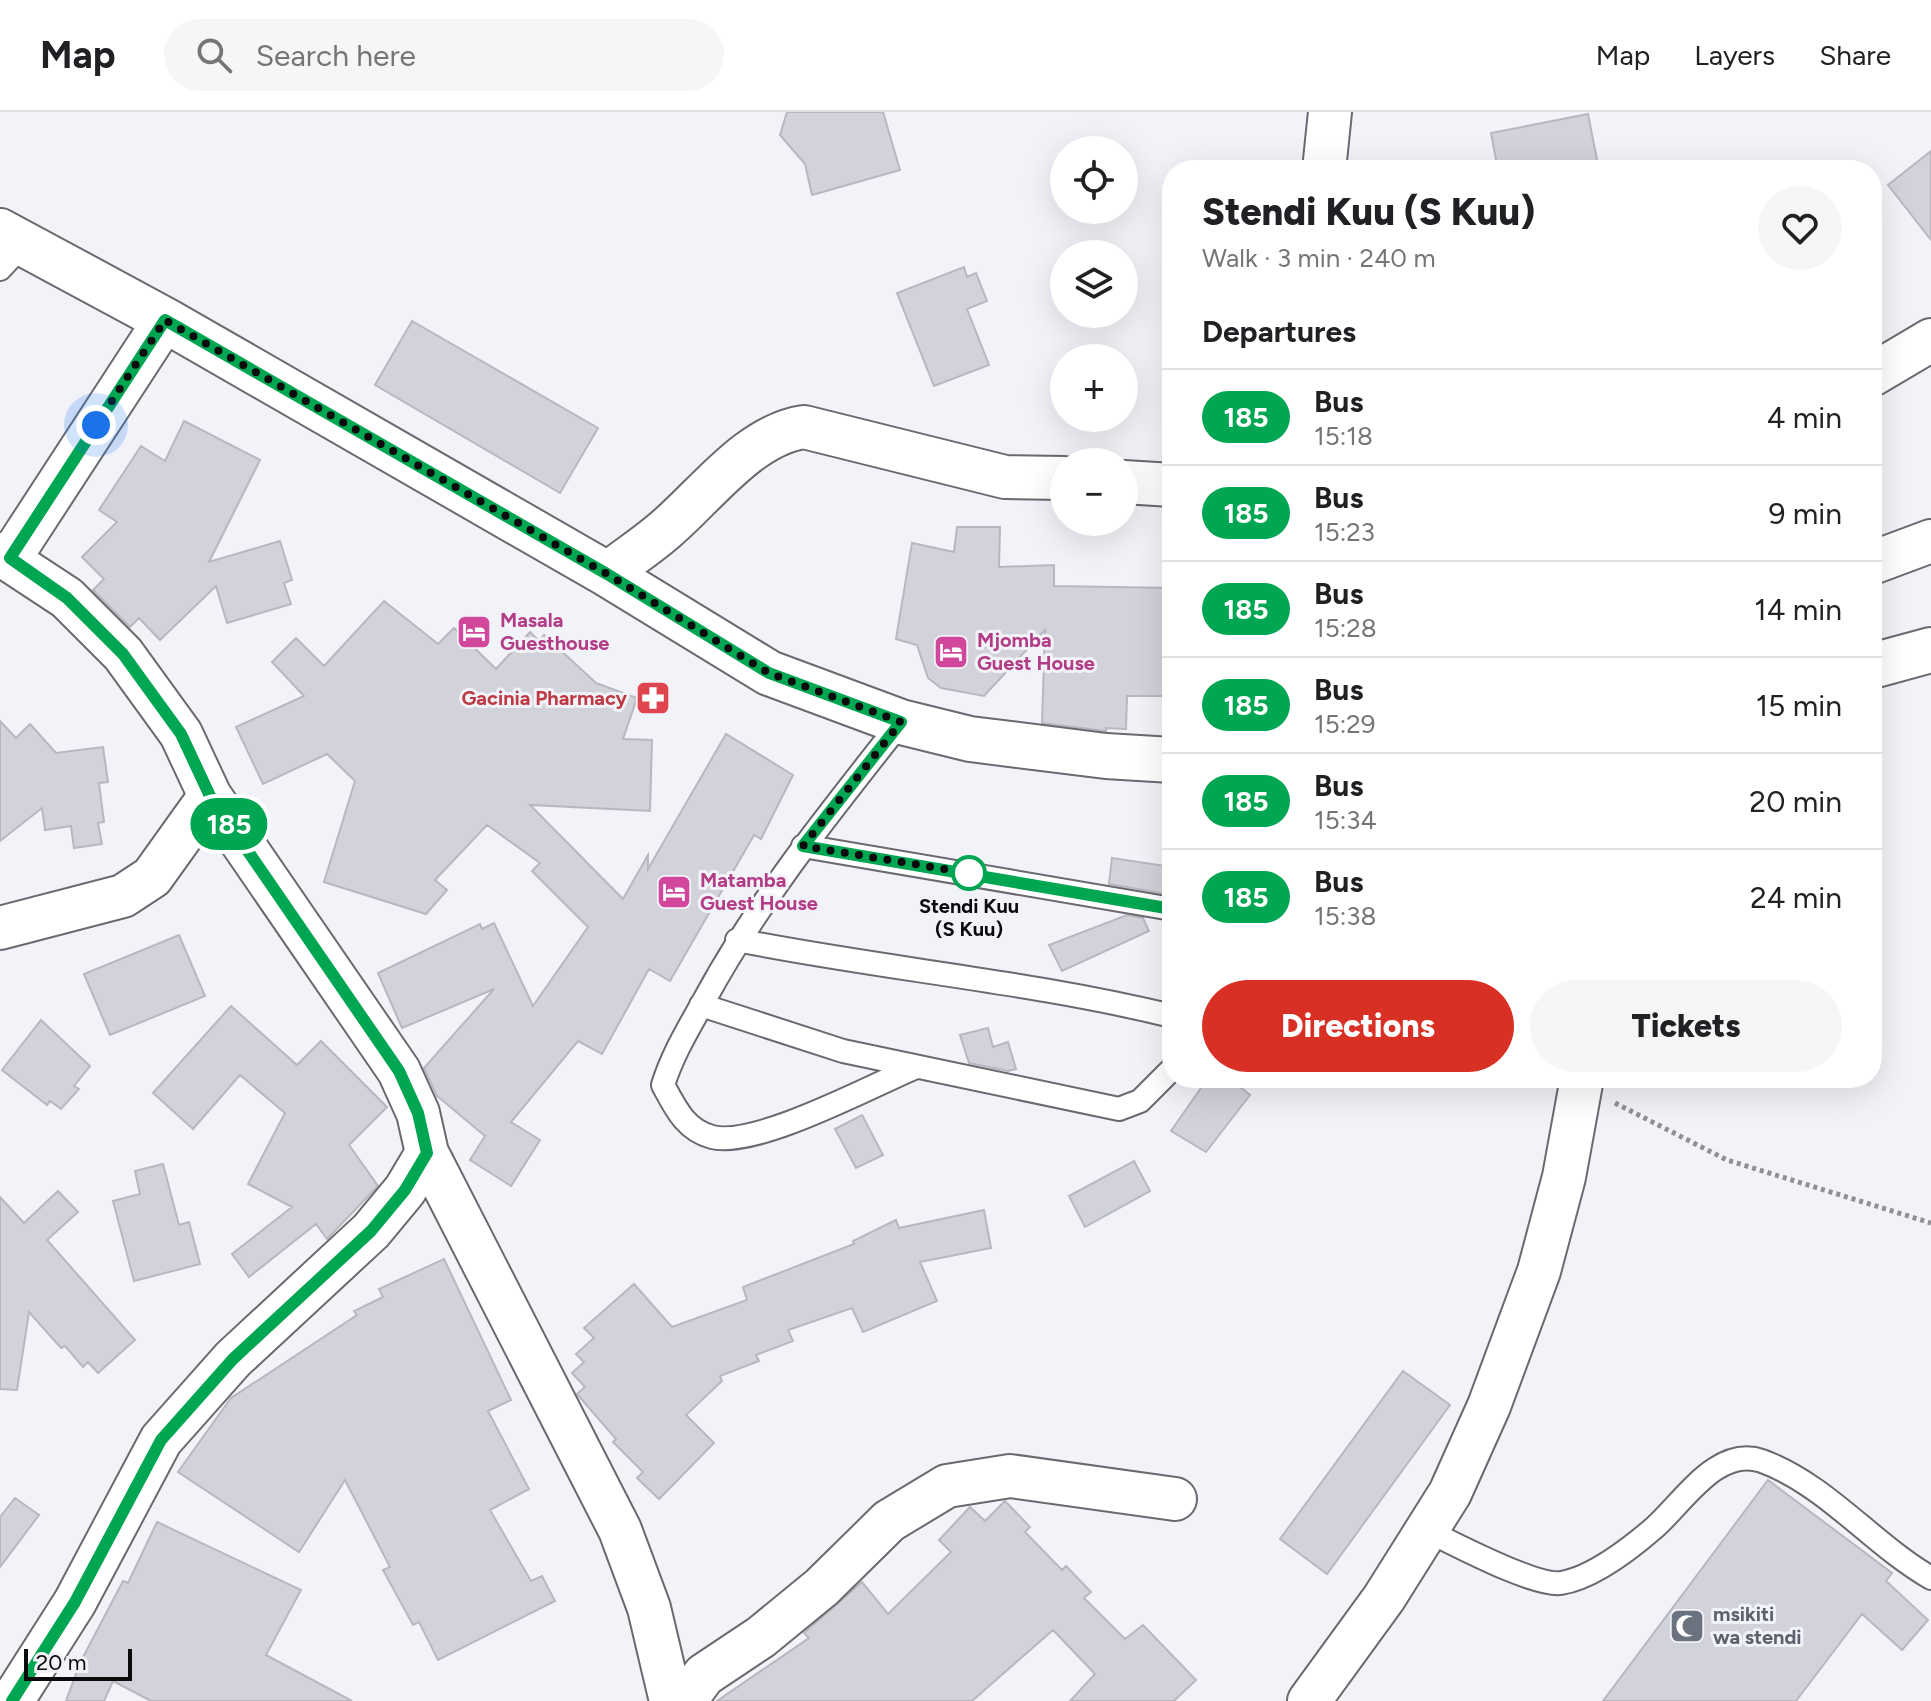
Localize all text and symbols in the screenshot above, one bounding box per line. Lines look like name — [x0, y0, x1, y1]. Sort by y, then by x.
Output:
search box — [164, 19, 724, 91]
text: Map — [40, 32, 116, 78]
icon: search — [192, 33, 236, 77]
text: Search here — [256, 37, 416, 74]
text: Map — [1596, 38, 1650, 72]
text: Layers — [1694, 38, 1775, 72]
text: Share — [1819, 38, 1891, 72]
map controls — [1050, 136, 1138, 536]
button: locate — [1050, 136, 1138, 224]
button: heart — [1758, 186, 1842, 270]
text: Stendi Kuu (S Kuu) — [1202, 189, 1535, 235]
button: layers — [1050, 240, 1138, 328]
text: Walk · 3 min · 240 m — [1202, 242, 1436, 274]
text: Departures — [1202, 313, 1356, 350]
button: + — [1050, 344, 1138, 432]
text: Bus — [1314, 383, 1363, 420]
text: 4 min — [1767, 399, 1842, 436]
text: 185 — [1223, 400, 1269, 434]
your location — [76, 405, 116, 445]
text: 15:18 — [1314, 420, 1373, 452]
button: − — [1050, 448, 1138, 536]
text: Bus — [1314, 479, 1363, 516]
text: 9 min — [1768, 495, 1842, 532]
text: 185 — [1223, 496, 1269, 530]
text: 15:23 — [1314, 516, 1375, 548]
text: Bus — [1314, 575, 1363, 612]
text: 14 min — [1754, 591, 1842, 628]
text: 185 — [1223, 592, 1269, 626]
place label: Masala Guesthouse — [500, 608, 609, 655]
text: 15:28 — [1314, 612, 1377, 644]
hotel icon: Masala Guesthouse — [455, 613, 493, 651]
place label: Mjomba Guest House — [977, 628, 1095, 675]
hotel icon: Mjomba Guest House — [932, 633, 970, 671]
text: Bus — [1314, 671, 1363, 708]
pharmacy icon: Gacinia Pharmacy — [634, 679, 672, 717]
place label: Gacinia Pharmacy — [462, 686, 627, 710]
text: 15 min — [1756, 687, 1842, 724]
text: 185 — [1223, 688, 1269, 722]
text: 15:29 — [1314, 708, 1376, 740]
text: Bus — [1314, 767, 1363, 804]
text: 20 min — [1749, 783, 1842, 820]
text: 185 — [1223, 784, 1269, 818]
line badge: 185 — [183, 798, 275, 850]
text: 15:34 — [1314, 804, 1377, 836]
text: 185 — [206, 807, 252, 841]
marker: Stendi Kuu (S Kuu) — [952, 856, 986, 890]
text: Bus — [1314, 863, 1363, 900]
place label: Matamba Guest House — [700, 868, 818, 915]
hotel icon: Matamba Guest House — [655, 873, 693, 911]
text: 24 min — [1750, 879, 1842, 916]
text: 185 — [1223, 880, 1269, 914]
place label: Stendi Kuu (S Kuu) — [919, 894, 1019, 941]
text: 15:38 — [1314, 900, 1376, 932]
button: Directions — [1202, 980, 1514, 1072]
button: Tickets — [1530, 980, 1842, 1072]
place label: msikiti wa stendi — [1713, 1602, 1802, 1649]
mosque icon: msikiti wa stendi — [1668, 1607, 1706, 1645]
scale bar — [24, 1645, 132, 1681]
text: 20 m — [36, 1649, 87, 1676]

